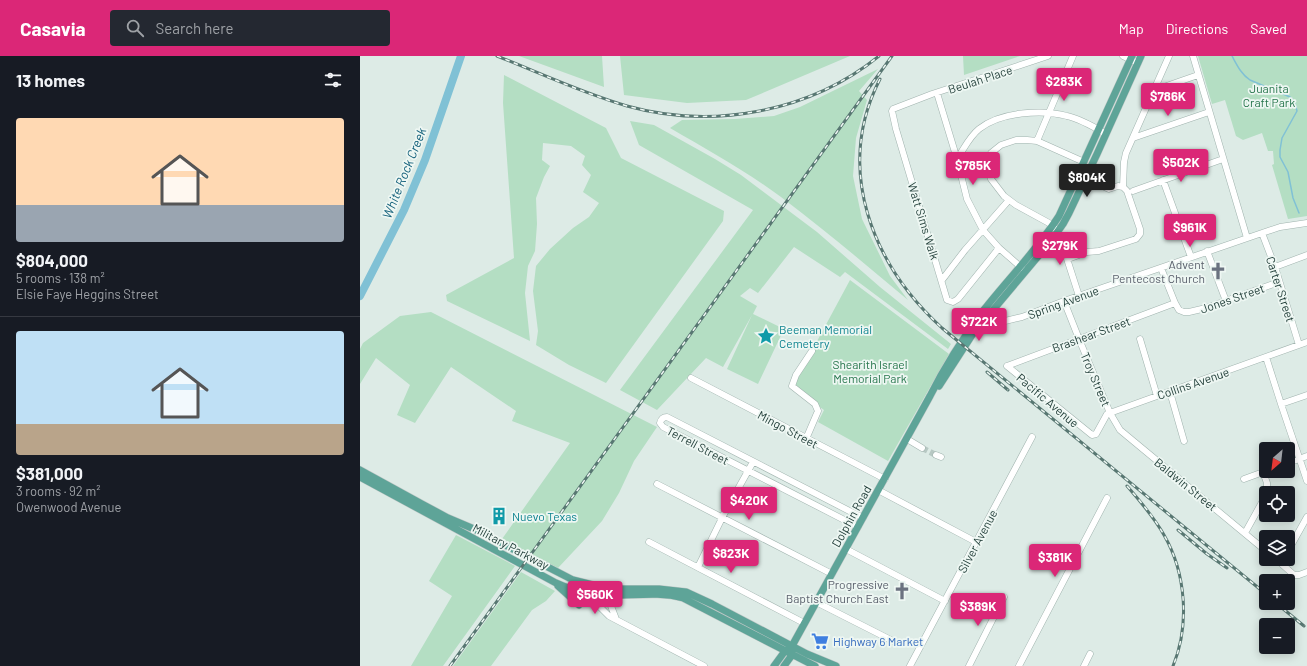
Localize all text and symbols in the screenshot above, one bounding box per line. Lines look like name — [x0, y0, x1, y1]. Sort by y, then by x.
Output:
search box — [110, 10, 390, 46]
text: Casavia — [20, 17, 86, 40]
icon: search — [124, 17, 146, 39]
text: Search here — [156, 19, 234, 37]
text: Map — [1119, 20, 1144, 37]
text: Directions — [1166, 20, 1228, 37]
text: Saved — [1250, 20, 1287, 37]
street label: Beulah Place — [946, 62, 1014, 96]
pin: $283K — [1036, 68, 1092, 102]
icon: filters — [322, 69, 344, 91]
text: 13 homes — [16, 70, 85, 90]
text: $283K — [1046, 73, 1082, 89]
park label: Juanita Craft Park — [1243, 81, 1295, 109]
pin: $786K — [1140, 83, 1196, 117]
text: $786K — [1150, 88, 1186, 104]
water label: White Rock Creek — [378, 125, 430, 221]
icon: home — [144, 144, 216, 216]
pin: $502K — [1153, 149, 1209, 183]
pin: $785K — [945, 152, 1001, 186]
text: $502K — [1162, 154, 1200, 170]
text: $785K — [955, 157, 991, 173]
pin: $804K — [1059, 164, 1115, 198]
text: $804K — [1068, 169, 1106, 185]
street label: Watt Sims Walk — [906, 181, 942, 261]
pin: $961K — [1162, 214, 1218, 248]
text: $961K — [1173, 219, 1207, 235]
pin: $279K — [1032, 232, 1088, 266]
text: $279K — [1042, 237, 1078, 253]
text: $804,000 — [16, 250, 88, 270]
street label: Carter Street — [1264, 255, 1298, 323]
place label: Advent Pentecost Church — [1112, 257, 1205, 285]
church icon: Advent Pentecost Church — [1208, 261, 1228, 281]
text: 5 rooms · 138 m² — [16, 270, 105, 286]
street label: Jones Street — [1198, 280, 1266, 316]
street label: Spring Avenue — [1026, 283, 1100, 321]
text: Elsie Faye Heggins Street — [16, 286, 159, 302]
pin: $722K — [951, 308, 1007, 342]
text: $722K — [961, 313, 997, 329]
street label: Brashear Street — [1050, 313, 1132, 355]
place label: Beeman Memorial Cemetery — [779, 322, 872, 350]
place icon: Beeman Memorial Cemetery — [756, 326, 776, 346]
street label: Troy Street — [1078, 350, 1114, 408]
icon: home — [144, 357, 216, 429]
park label: Shearith Israel Memorial Park — [832, 357, 908, 385]
street label: Collins Avenue — [1155, 364, 1231, 402]
street label: Pacific Avenue — [1014, 370, 1082, 430]
street label: Mingo Street — [755, 407, 821, 451]
street label: Terrell Street — [665, 423, 731, 467]
north arrow — [1259, 442, 1295, 478]
map controls — [1259, 442, 1295, 654]
street label: Baldwin Street — [1152, 455, 1220, 513]
text: $381,000 — [16, 463, 83, 483]
text: 3 rooms · 92 m² — [16, 483, 100, 499]
street label: Dolphin Road — [828, 483, 874, 549]
button: locate — [1259, 486, 1295, 522]
pin: $420K — [721, 487, 777, 521]
text: $420K — [730, 492, 768, 508]
text: Owenwood Avenue — [16, 499, 121, 515]
building icon: Nuevo Texas — [489, 506, 509, 526]
street label: Silver Avenue — [954, 507, 1000, 575]
place label: Nuevo Texas — [512, 509, 577, 523]
street label: Military Parkway — [470, 520, 552, 572]
button: layers — [1259, 530, 1295, 566]
pin: $823K — [703, 540, 759, 574]
pin: $381K — [1027, 544, 1083, 578]
text: $823K — [713, 545, 749, 561]
text: $381K — [1038, 549, 1072, 565]
button: + — [1259, 574, 1295, 610]
place label: Progressive Baptist Church East — [786, 577, 889, 605]
pin: $560K — [567, 581, 623, 615]
church icon: Progressive Baptist Church East — [892, 581, 912, 601]
text: $560K — [577, 586, 613, 602]
pin: $389K — [950, 593, 1006, 627]
text: $389K — [960, 598, 996, 614]
button: − — [1259, 618, 1295, 654]
supermarket icon: Highway 6 Market — [810, 631, 830, 651]
place label: Highway 6 Market — [833, 634, 923, 648]

